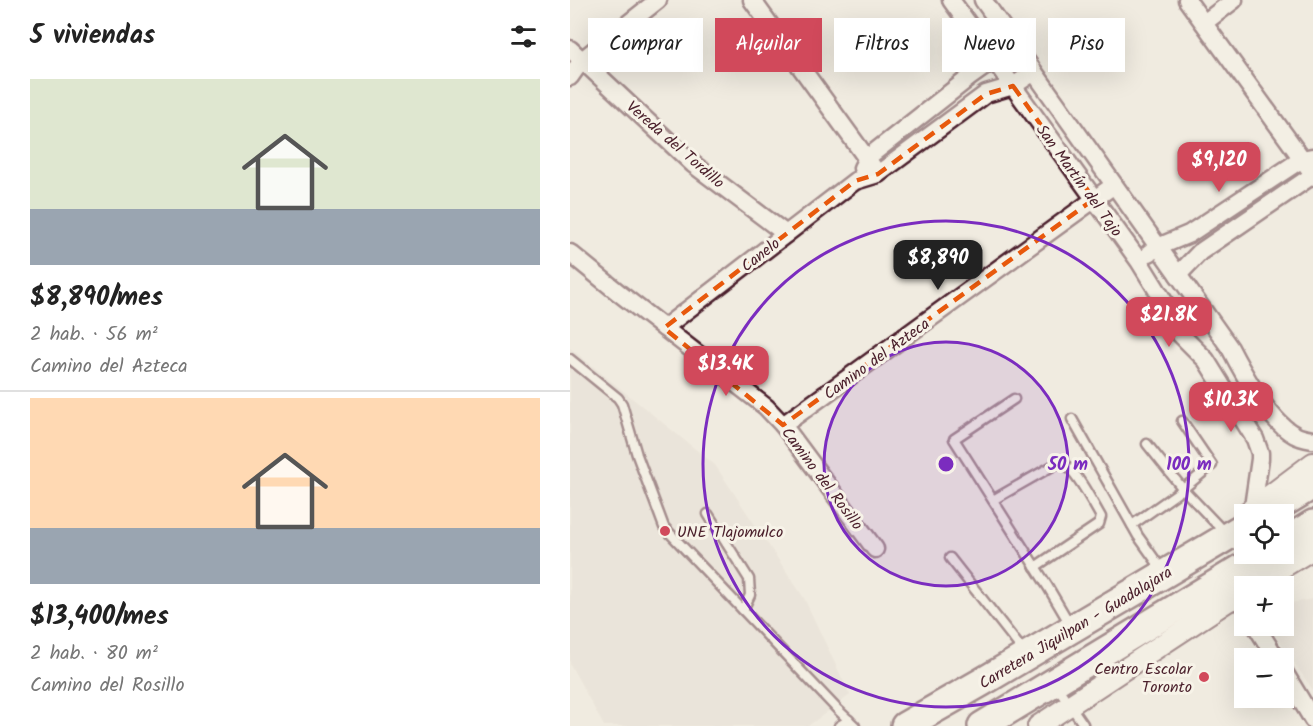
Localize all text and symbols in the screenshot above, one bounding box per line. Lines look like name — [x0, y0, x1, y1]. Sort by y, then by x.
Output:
text: 5 viviendas — [30, 15, 155, 57]
chip: Comprar — [588, 18, 703, 72]
chip: Alquilar — [715, 18, 822, 72]
chip: Filtros — [834, 18, 930, 72]
chip: Nuevo — [942, 18, 1036, 72]
chip: Piso — [1048, 18, 1125, 72]
icon: filters — [507, 20, 540, 53]
street label: Vereda del Tordillo — [620, 95, 730, 195]
icon: home — [231, 118, 339, 226]
street label: San Martín del Tajo — [1029, 119, 1128, 243]
pin: $9,120 — [1170, 142, 1268, 193]
text: $9,120 — [1191, 145, 1247, 177]
street label: Canelo — [736, 232, 786, 279]
pin: $8,890 — [889, 240, 987, 291]
text: $8,890 — [907, 243, 969, 275]
text: $8,890/mes — [30, 277, 163, 319]
pin: $21.8K — [1120, 297, 1218, 348]
text: $21.8K — [1140, 300, 1198, 332]
street label: Camino del Azteca — [819, 312, 935, 406]
text: 2 hab. · 56 m² — [30, 319, 158, 351]
pin: $13.4K — [677, 346, 775, 397]
text: $13.4K — [698, 349, 754, 381]
text: Camino del Azteca — [30, 351, 188, 383]
pin: $10.3K — [1182, 382, 1280, 433]
text: $10.3K — [1203, 385, 1259, 417]
street label: Camino del Rosillo — [775, 422, 869, 536]
icon: home — [231, 437, 339, 545]
text: 50 m — [1047, 451, 1088, 480]
text: 100 m — [1166, 451, 1212, 480]
centre of rings — [936, 454, 956, 474]
map controls — [1234, 504, 1294, 708]
button: locate — [1234, 504, 1294, 564]
place label: UNE Tlajomulco — [677, 520, 783, 545]
marker: UNE Tlajomulco — [658, 524, 672, 538]
street label: Carretera Jiquilpan - Guadalajara — [974, 560, 1177, 696]
button: + — [1234, 576, 1294, 636]
text: $13,400/mes — [30, 596, 169, 638]
text: 2 hab. · 80 m² — [30, 638, 158, 670]
button: − — [1234, 648, 1294, 708]
place label: Centro Escolar Toronto — [1094, 657, 1194, 700]
text: Camino del Rosillo — [30, 670, 185, 702]
marker: Centro Escolar Toronto — [1197, 670, 1211, 684]

